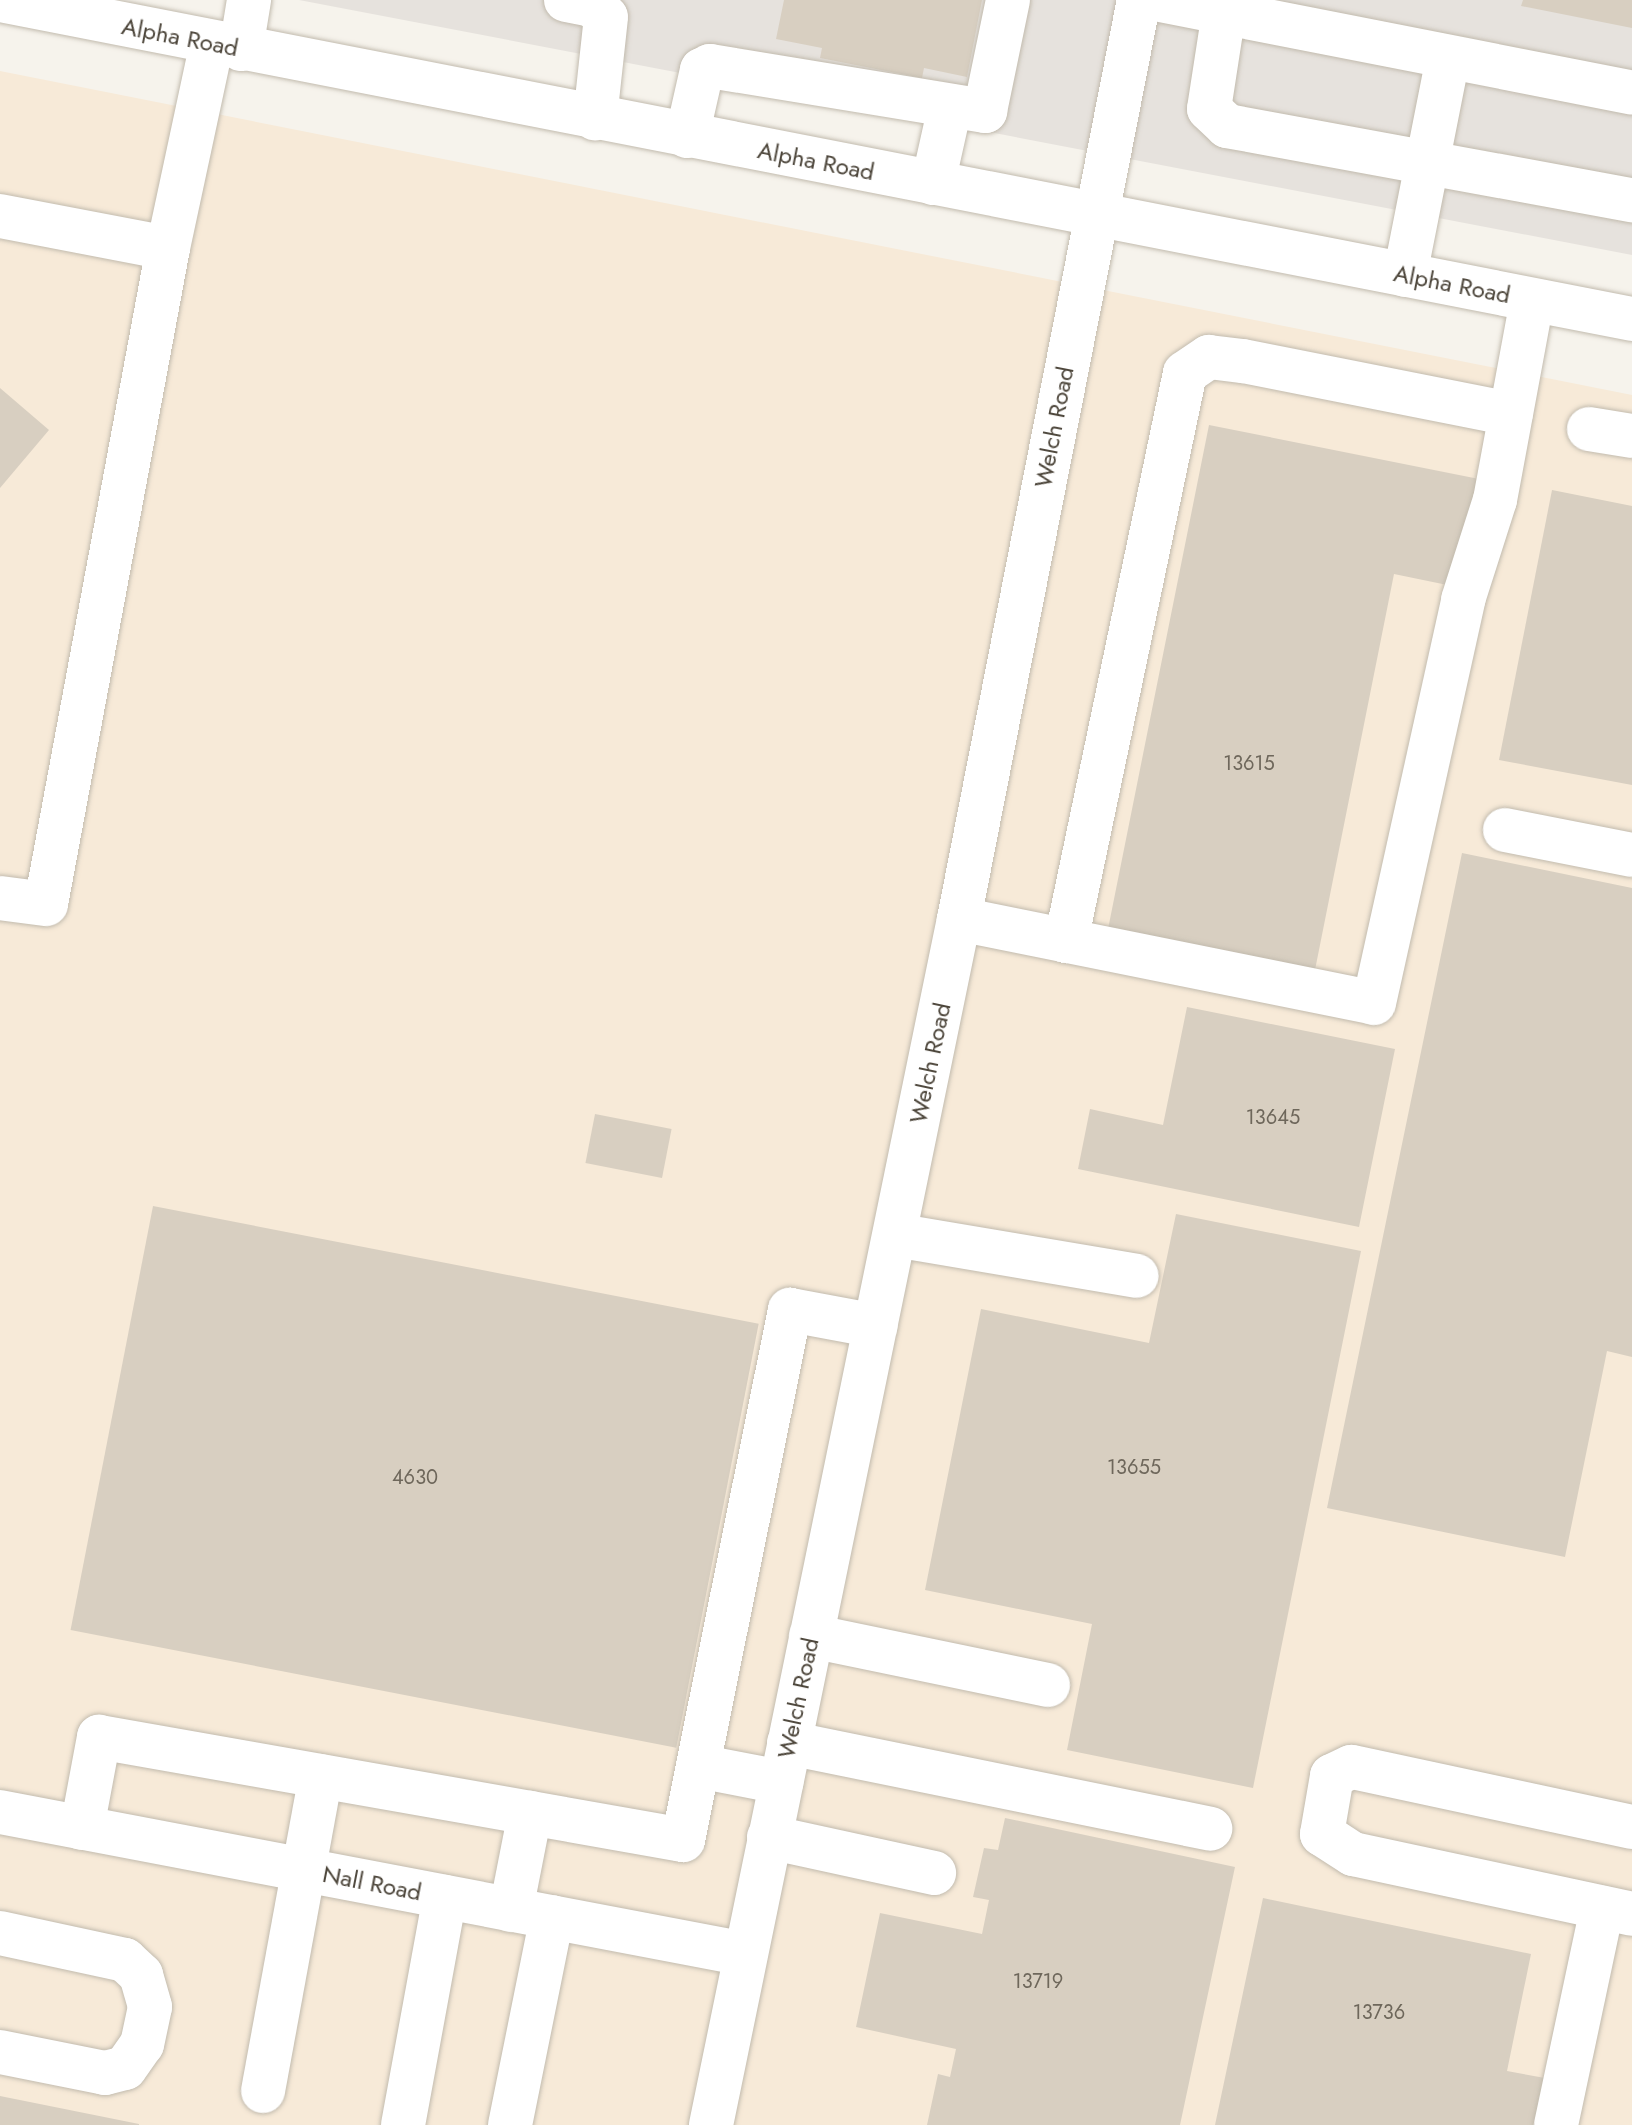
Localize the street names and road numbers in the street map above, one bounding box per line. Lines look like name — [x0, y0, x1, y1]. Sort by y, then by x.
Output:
street label: Alpha Road — [119, 12, 241, 62]
street label: Alpha Road — [755, 136, 877, 186]
street label: Alpha Road — [1391, 259, 1513, 309]
street label: Welch Road — [1028, 364, 1080, 490]
street label: Welch Road — [903, 1000, 957, 1126]
street label: Welch Road — [771, 1635, 825, 1761]
street label: Nall Road — [320, 1859, 424, 1907]

